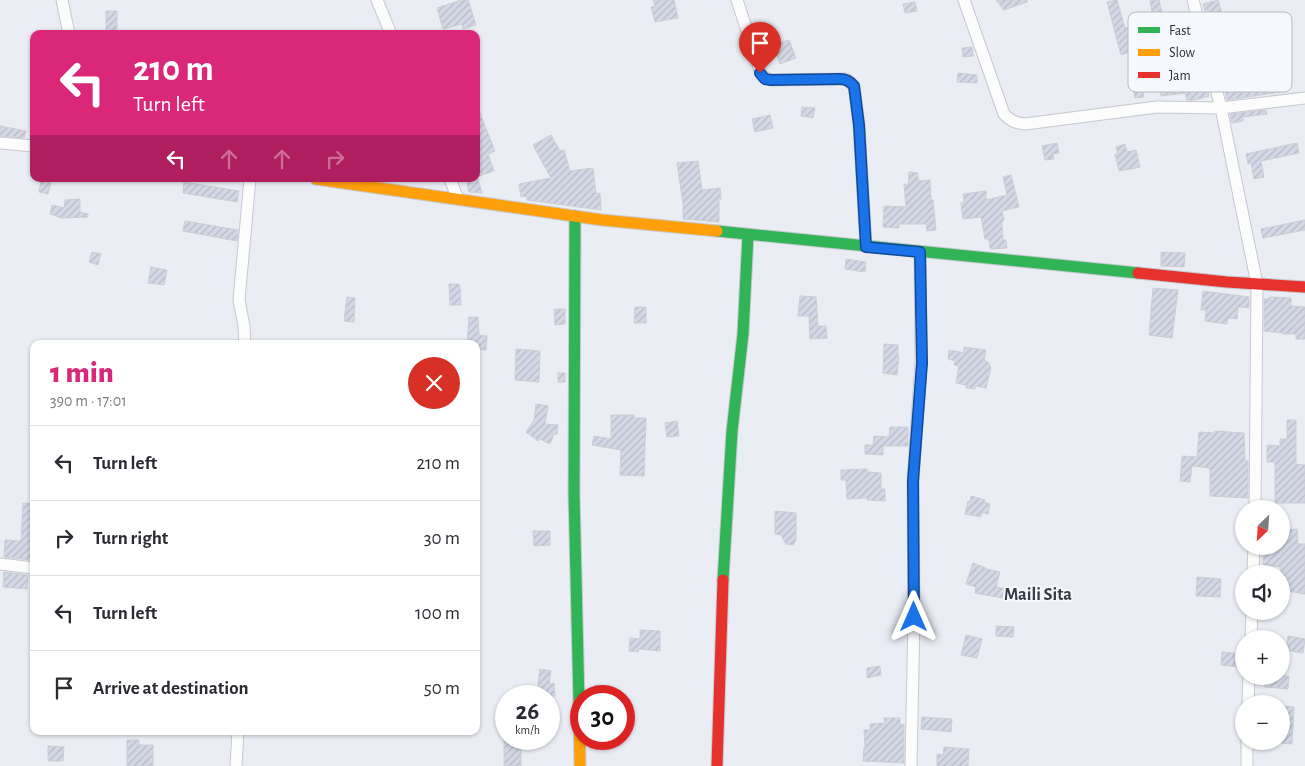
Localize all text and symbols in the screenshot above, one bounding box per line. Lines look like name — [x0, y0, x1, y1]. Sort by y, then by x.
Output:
legend — [1128, 12, 1292, 92]
pin — [739, 22, 781, 73]
text: Fast — [1169, 24, 1191, 38]
icon: arrive — [746, 29, 774, 57]
text: Slow — [1169, 46, 1196, 60]
icon: left — [50, 50, 115, 115]
text: 210 m — [133, 52, 214, 87]
text: Jam — [1169, 69, 1191, 83]
text: Turn left — [133, 93, 205, 115]
icon: left — [162, 145, 190, 173]
icon: ahead — [215, 145, 243, 173]
icon: ahead — [268, 145, 296, 173]
icon: right — [321, 145, 349, 173]
button: close — [408, 357, 460, 409]
text: 1 min — [50, 358, 114, 388]
text: 390 m · 17:01 — [50, 393, 127, 409]
icon: left — [50, 449, 78, 477]
text: Turn left — [93, 454, 157, 473]
text: 210 m — [416, 454, 460, 473]
north arrow — [1235, 500, 1290, 555]
map controls — [1235, 500, 1290, 750]
icon: right — [50, 524, 78, 552]
text: Turn right — [93, 529, 168, 548]
text: 30 m — [424, 529, 460, 548]
button: sound — [1235, 565, 1290, 620]
district label: Maili Sita — [1004, 586, 1072, 604]
position arrow — [887, 590, 939, 642]
icon: left — [50, 599, 78, 627]
text: Turn left — [93, 604, 157, 623]
text: 100 m — [415, 604, 460, 623]
button: + — [1235, 630, 1290, 685]
icon: arrive — [50, 674, 78, 702]
text: Arrive at destination — [93, 679, 249, 698]
text: 50 m — [424, 679, 460, 698]
speed limit sign: 30 — [570, 685, 635, 750]
button: − — [1235, 695, 1290, 750]
text: 26 — [516, 699, 539, 724]
text: km/h — [515, 724, 540, 736]

